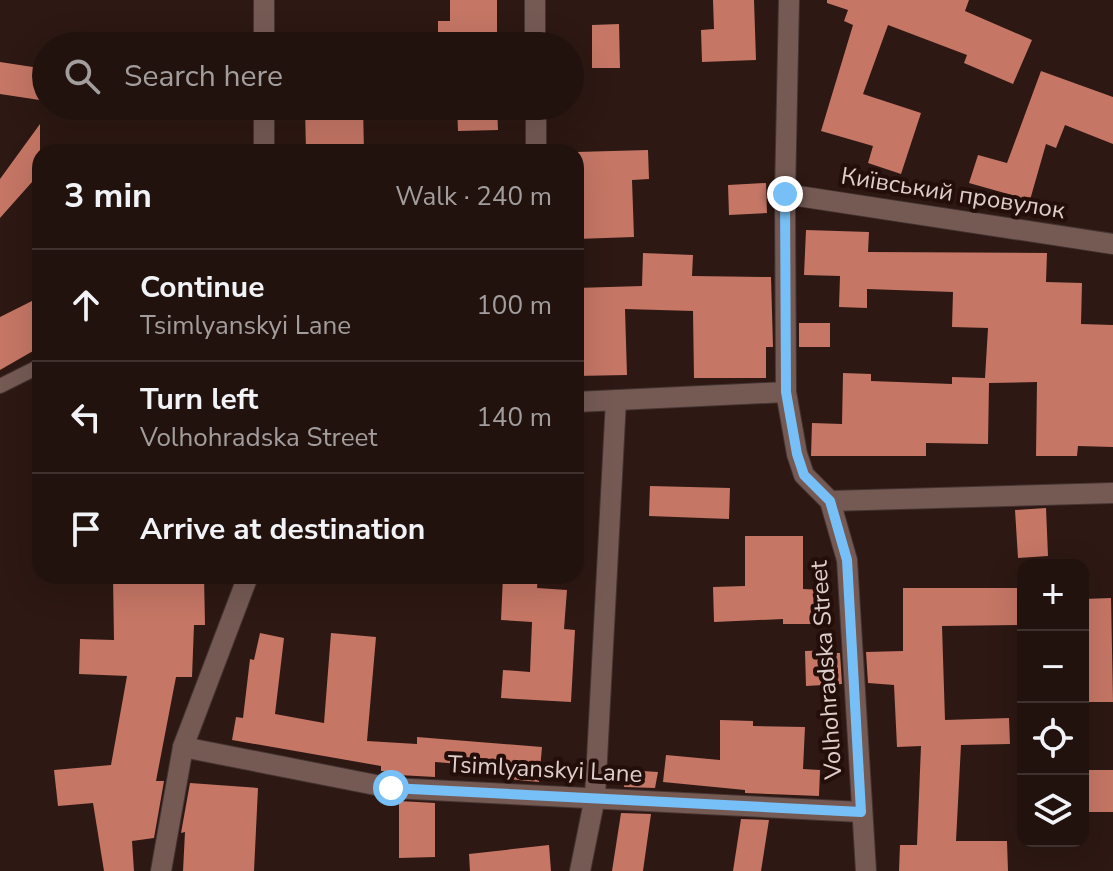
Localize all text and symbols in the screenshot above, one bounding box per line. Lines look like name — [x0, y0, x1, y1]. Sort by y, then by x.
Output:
search box — [32, 32, 584, 120]
icon: search — [60, 54, 104, 98]
text: Search here — [124, 56, 283, 97]
street label: Київський провулок — [839, 160, 1068, 227]
text: 3 min — [64, 173, 152, 219]
route end — [767, 176, 803, 212]
text: Walk · 240 m — [395, 179, 552, 214]
text: Continue — [140, 267, 265, 308]
icon: ahead — [64, 283, 108, 327]
text: 100 m — [476, 288, 552, 323]
text: Tsimlyanskyi Lane — [140, 308, 351, 343]
text: Turn left — [140, 379, 258, 420]
icon: left — [64, 395, 108, 439]
text: 140 m — [476, 400, 552, 435]
text: Volhohradska Street — [140, 420, 377, 455]
icon: arrive — [64, 507, 108, 551]
text: Arrive at destination — [140, 509, 425, 550]
street label: Volhohradska Street — [802, 559, 850, 781]
map controls — [1017, 559, 1089, 847]
button: + — [1017, 559, 1089, 631]
button: − — [1017, 631, 1089, 703]
button: locate — [1017, 703, 1089, 775]
street label: Tsimlyanskyi Lane — [447, 748, 643, 790]
route start — [373, 770, 409, 806]
button: layers — [1017, 775, 1089, 847]

